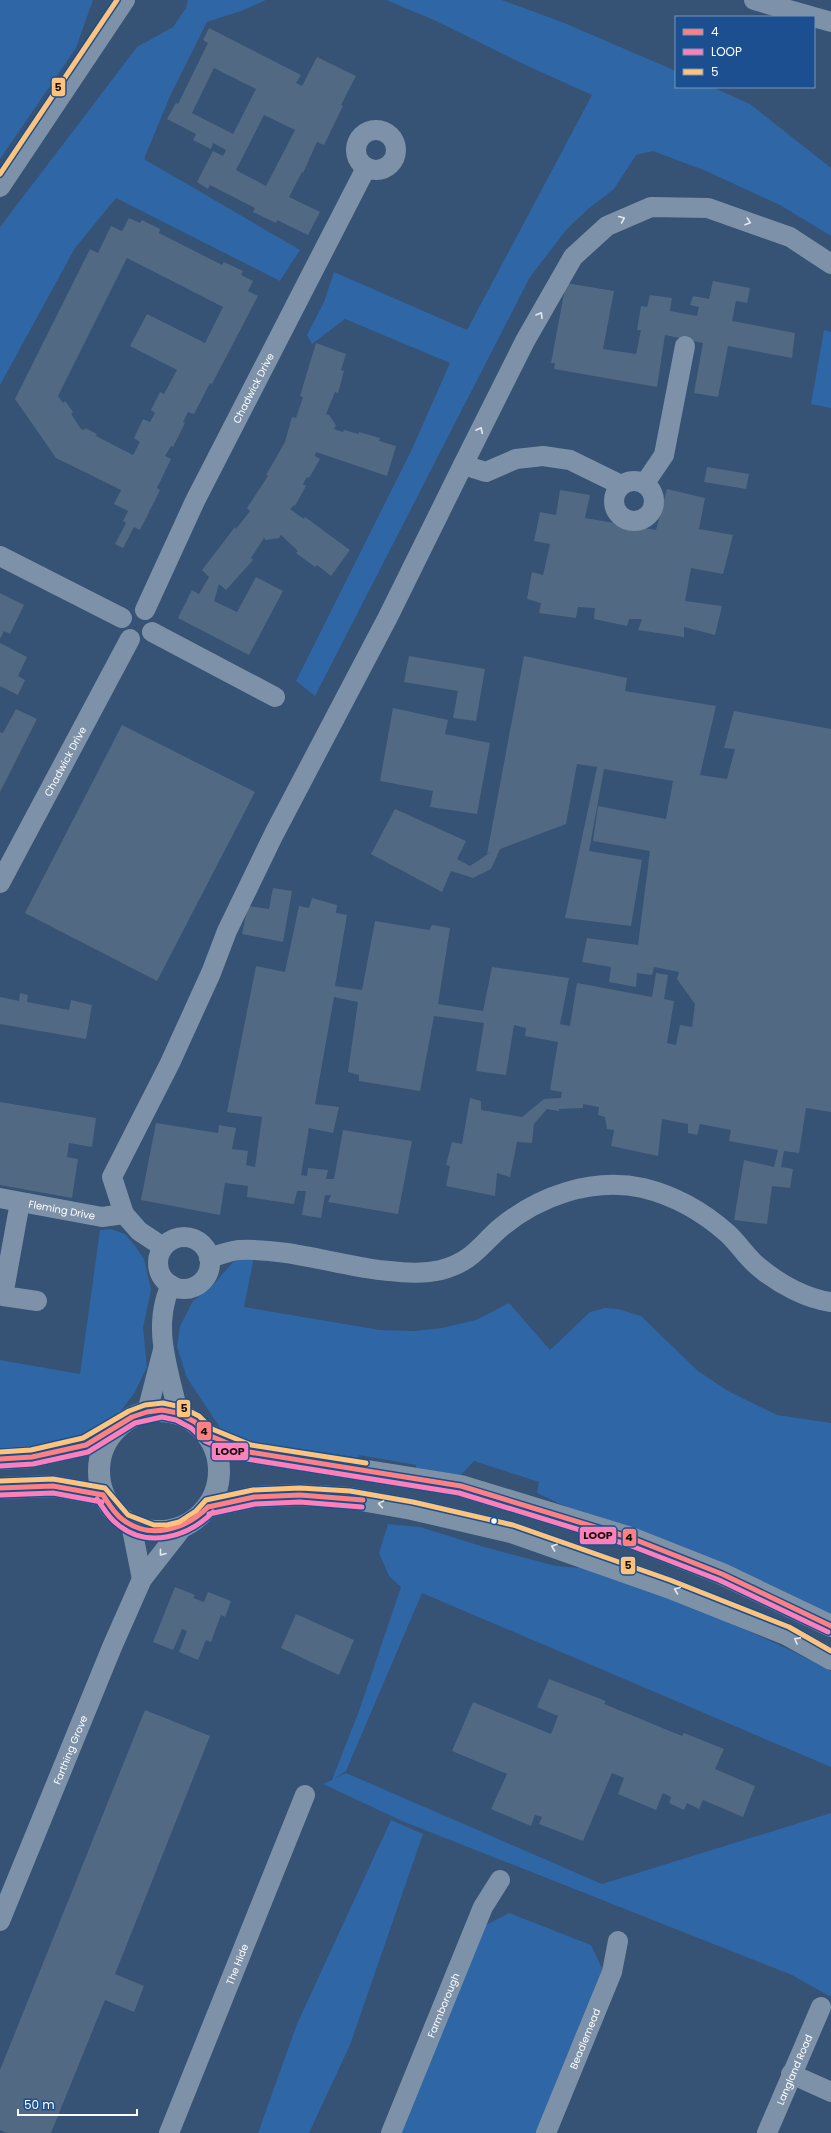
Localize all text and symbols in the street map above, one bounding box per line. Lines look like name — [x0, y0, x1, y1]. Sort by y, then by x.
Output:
legend — [675, 16, 815, 88]
text: 4 — [711, 23, 719, 40]
text: LOOP — [711, 43, 742, 60]
text: 5 — [711, 63, 719, 80]
line badge: 5 — [51, 77, 66, 97]
text: 5 — [54, 79, 62, 95]
one-way arrow — [618, 216, 626, 224]
one-way arrow — [744, 217, 751, 226]
one-way arrow — [535, 312, 543, 319]
street label: Chadwick Drive — [229, 350, 278, 426]
one-way arrow — [475, 427, 483, 435]
street label: Chadwick Drive — [41, 724, 90, 799]
street label: Fleming Drive — [27, 1196, 96, 1224]
line badge: 5 — [176, 1399, 191, 1418]
text: 5 — [180, 1400, 188, 1416]
line badge: 4 — [196, 1421, 212, 1441]
text: 4 — [200, 1423, 208, 1439]
line badge: LOOP — [211, 1442, 249, 1461]
text: LOOP — [215, 1443, 245, 1459]
one-way arrow — [378, 1500, 384, 1508]
unlabelled marker — [489, 1516, 499, 1526]
line badge: LOOP — [579, 1526, 617, 1545]
text: LOOP — [583, 1527, 613, 1543]
line badge: 4 — [622, 1528, 637, 1547]
text: 4 — [625, 1529, 633, 1545]
one-way arrow — [551, 1544, 558, 1552]
one-way arrow — [159, 1549, 166, 1556]
line badge: 5 — [620, 1556, 636, 1575]
text: 5 — [624, 1557, 632, 1573]
one-way arrow — [673, 1587, 680, 1595]
one-way arrow — [794, 1637, 801, 1645]
street label: Farthing Grove — [50, 1713, 91, 1787]
street label: The Hide — [222, 1942, 252, 1987]
street label: Farmborough — [424, 1971, 463, 2040]
street label: Beadlemead — [566, 2006, 604, 2072]
street label: Langland Road — [773, 2032, 816, 2107]
scale bar — [18, 2091, 137, 2117]
text: 50 m — [24, 2096, 55, 2113]

